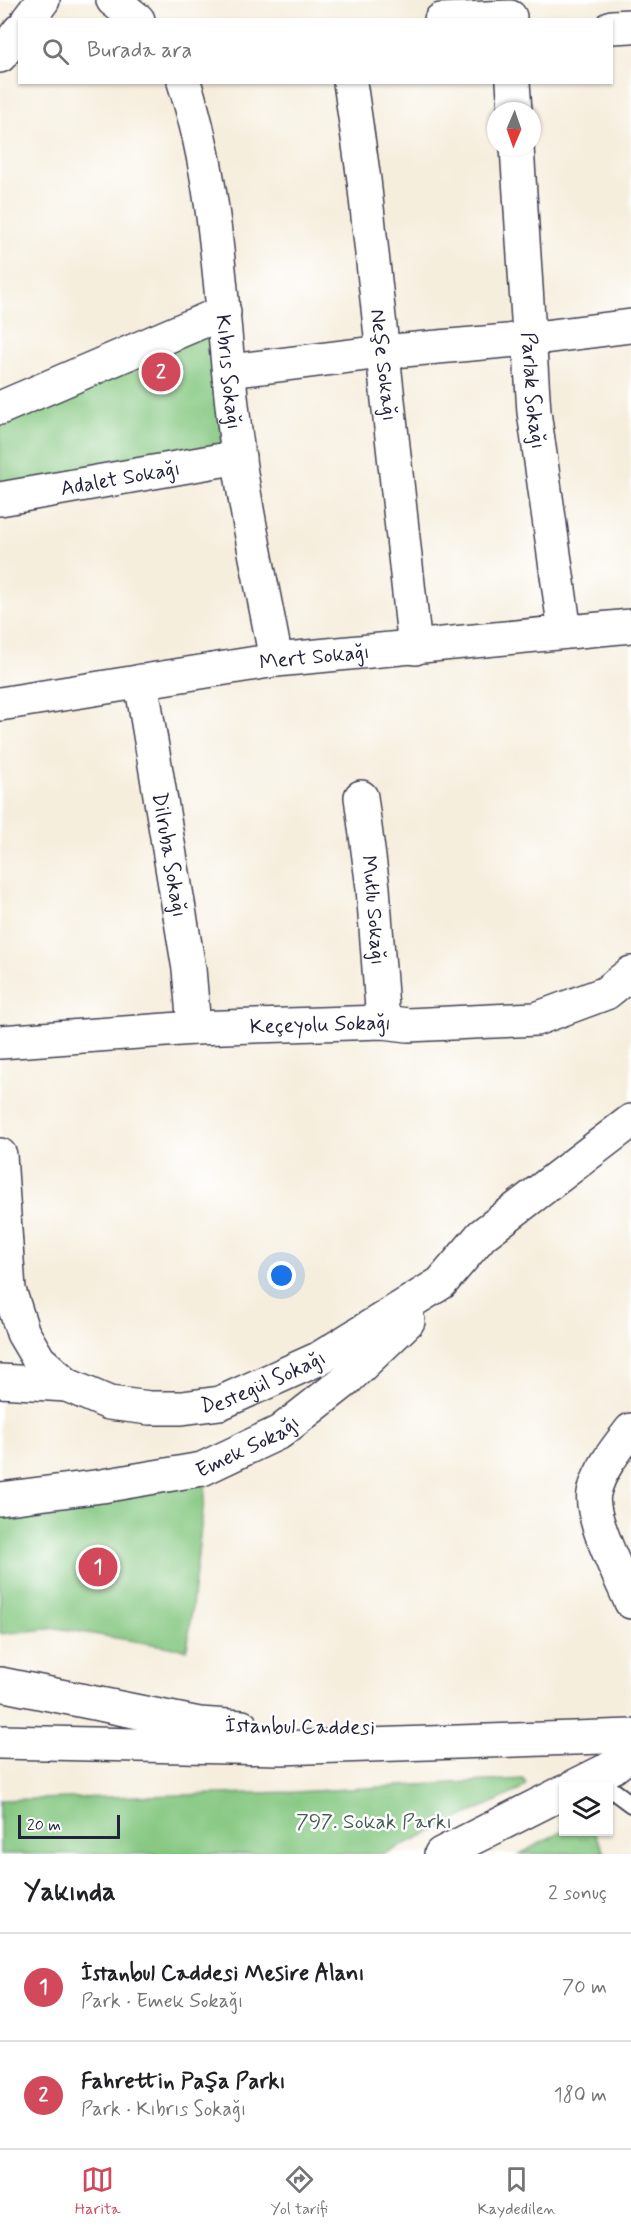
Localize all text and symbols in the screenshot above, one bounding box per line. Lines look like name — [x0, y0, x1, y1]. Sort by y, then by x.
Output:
search box — [18, 18, 613, 84]
icon: search — [39, 35, 72, 68]
text: Burada ara — [87, 37, 192, 65]
north arrow — [487, 102, 541, 156]
street label: Neşe Sokağı — [363, 307, 403, 423]
street label: Kıbrıs Sokağı — [208, 313, 248, 431]
street label: Parlak Sokağı — [514, 331, 552, 451]
pin: 2 — [142, 350, 180, 394]
street label: Adalet Sokağı — [58, 455, 182, 503]
street label: Mert Sokağı — [257, 638, 371, 677]
street label: Dilruba Sokağı — [145, 790, 193, 919]
street label: Mutlu Sokağı — [354, 854, 392, 966]
street label: Keçeyolu Sokağı — [249, 1009, 393, 1041]
your location — [267, 1261, 296, 1290]
street label: Destegül Sokağı — [199, 1345, 331, 1420]
street label: Emek Sokağı — [191, 1409, 305, 1485]
pin: 1 — [78, 1544, 118, 1590]
street label: İstanbul Caddesi — [225, 1712, 375, 1742]
map controls — [559, 1782, 613, 1836]
button: layers — [559, 1782, 613, 1836]
park label: 797. Sokak Parkı — [296, 1808, 452, 1836]
scale bar — [18, 1812, 120, 1840]
text: 20 m — [27, 1815, 61, 1836]
text: Yakında — [24, 1876, 116, 1910]
text: 2 sonuç — [548, 1880, 607, 1907]
text: İstanbul Caddesi Mesire Alanı — [81, 1960, 365, 1988]
text: 1 — [39, 1974, 48, 2001]
text: 70 m — [562, 1974, 607, 2001]
text: Park · Emek Sokağı — [81, 1988, 243, 2015]
text: Fahrettin Paşa Parkı — [81, 2068, 285, 2096]
text: 2 — [39, 2082, 48, 2109]
text: 180 m — [554, 2082, 607, 2109]
text: Park · Kıbrıs Sokağı — [81, 2096, 246, 2123]
tab: Harita — [75, 2163, 121, 2220]
tab: Yol tarifi — [270, 2163, 328, 2220]
tab: Kaydedilen — [478, 2163, 556, 2220]

